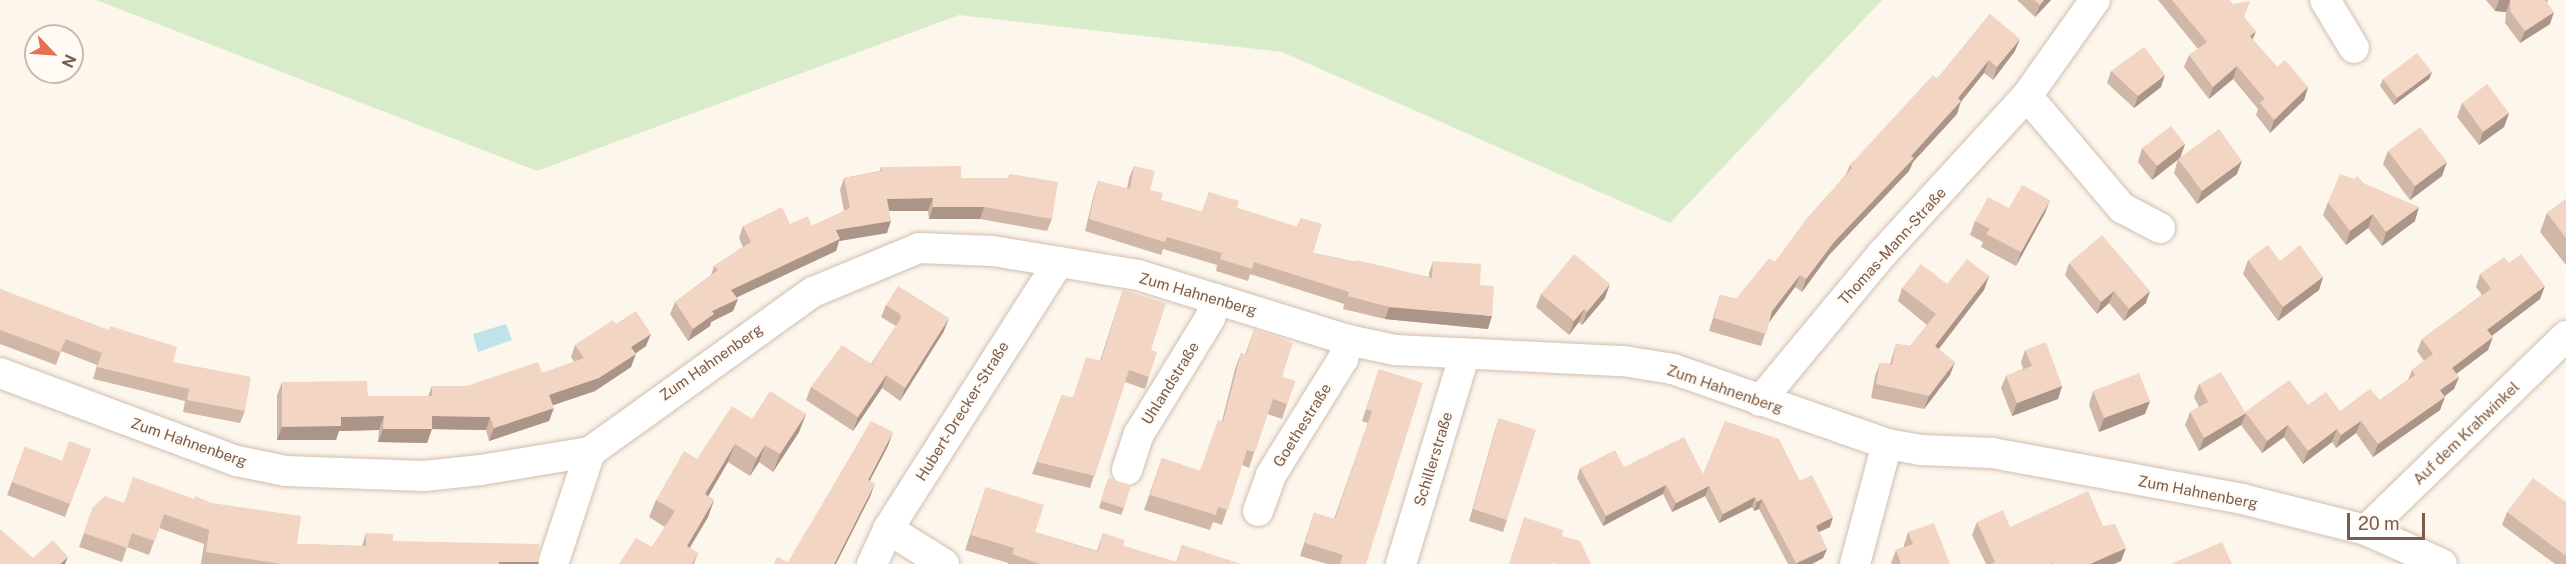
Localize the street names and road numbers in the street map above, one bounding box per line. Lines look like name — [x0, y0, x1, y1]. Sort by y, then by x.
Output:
street label: Thomas-Mann-Straße — [1834, 183, 1950, 309]
street label: Zum Hahnenberg — [1137, 269, 1259, 319]
street label: Zum Hahnenberg — [656, 320, 766, 404]
street label: Hubert-Drecker-Straße — [912, 338, 1012, 484]
street label: Uhlandstraße — [1137, 338, 1203, 428]
street label: Zum Hahnenberg — [1665, 361, 1785, 417]
street label: Auf dem Krahwinkel — [2409, 378, 2523, 488]
street label: Goethestraße — [1269, 380, 1335, 470]
street label: Schillerstraße — [1410, 410, 1456, 508]
street label: Zum Hahnenberg — [129, 414, 249, 470]
street label: Zum Hahnenberg — [2137, 472, 2259, 512]

